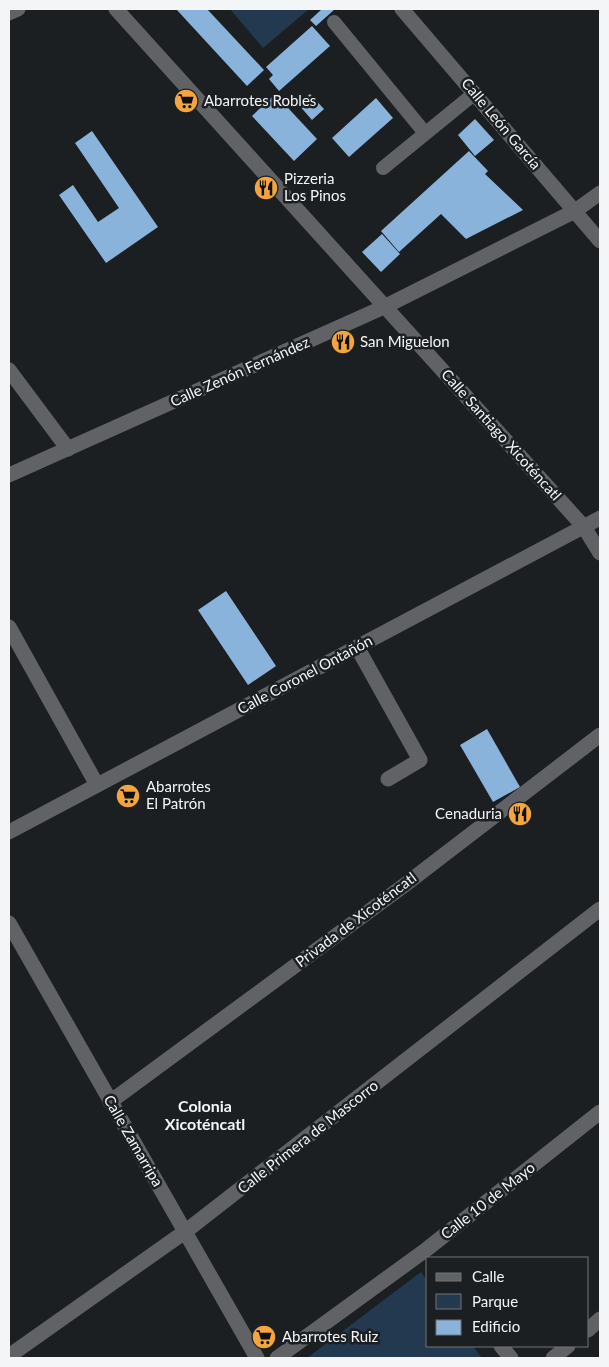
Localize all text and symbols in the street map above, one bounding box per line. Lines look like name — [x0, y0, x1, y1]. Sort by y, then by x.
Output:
street label: Calle León García — [458, 74, 545, 173]
supermarket icon: Abarrotes Robles — [173, 88, 199, 114]
place label: Abarrotes Robles — [204, 91, 316, 109]
place label: Pizzeria Los Pinos — [284, 169, 346, 204]
restaurant icon: Pizzeria Los Pinos — [253, 175, 279, 201]
restaurant icon: San Miguelon — [330, 329, 356, 355]
street label: Calle Zenón Fernández — [167, 332, 312, 410]
place label: San Miguelon — [360, 332, 450, 350]
street label: Calle Santiago Xicoténcatl — [438, 365, 566, 504]
street label: Calle Coronel Ontañón — [234, 631, 375, 717]
place label: Abarrotes El Patrón — [146, 777, 211, 812]
supermarket icon: Abarrotes El Patrón — [115, 783, 141, 809]
restaurant icon: Cenaduria — [507, 801, 533, 827]
place label: Cenaduria — [435, 804, 502, 822]
street label: Privada de Xicoténcatl — [291, 868, 419, 971]
street label: Calle Primera de Mascorro — [233, 1076, 381, 1197]
street label: Calle Zamarripa — [100, 1091, 167, 1190]
district label: Colonia Xicoténcatl — [165, 1096, 245, 1133]
street label: Calle 10 de Mayo — [437, 1158, 538, 1243]
legend — [426, 1257, 589, 1347]
text: Calle — [472, 1267, 505, 1285]
text: Parque — [472, 1292, 518, 1310]
text: Edificio — [472, 1317, 520, 1335]
supermarket icon: Abarrotes Ruiz — [251, 1324, 277, 1350]
place label: Abarrotes Ruiz — [282, 1327, 379, 1345]

